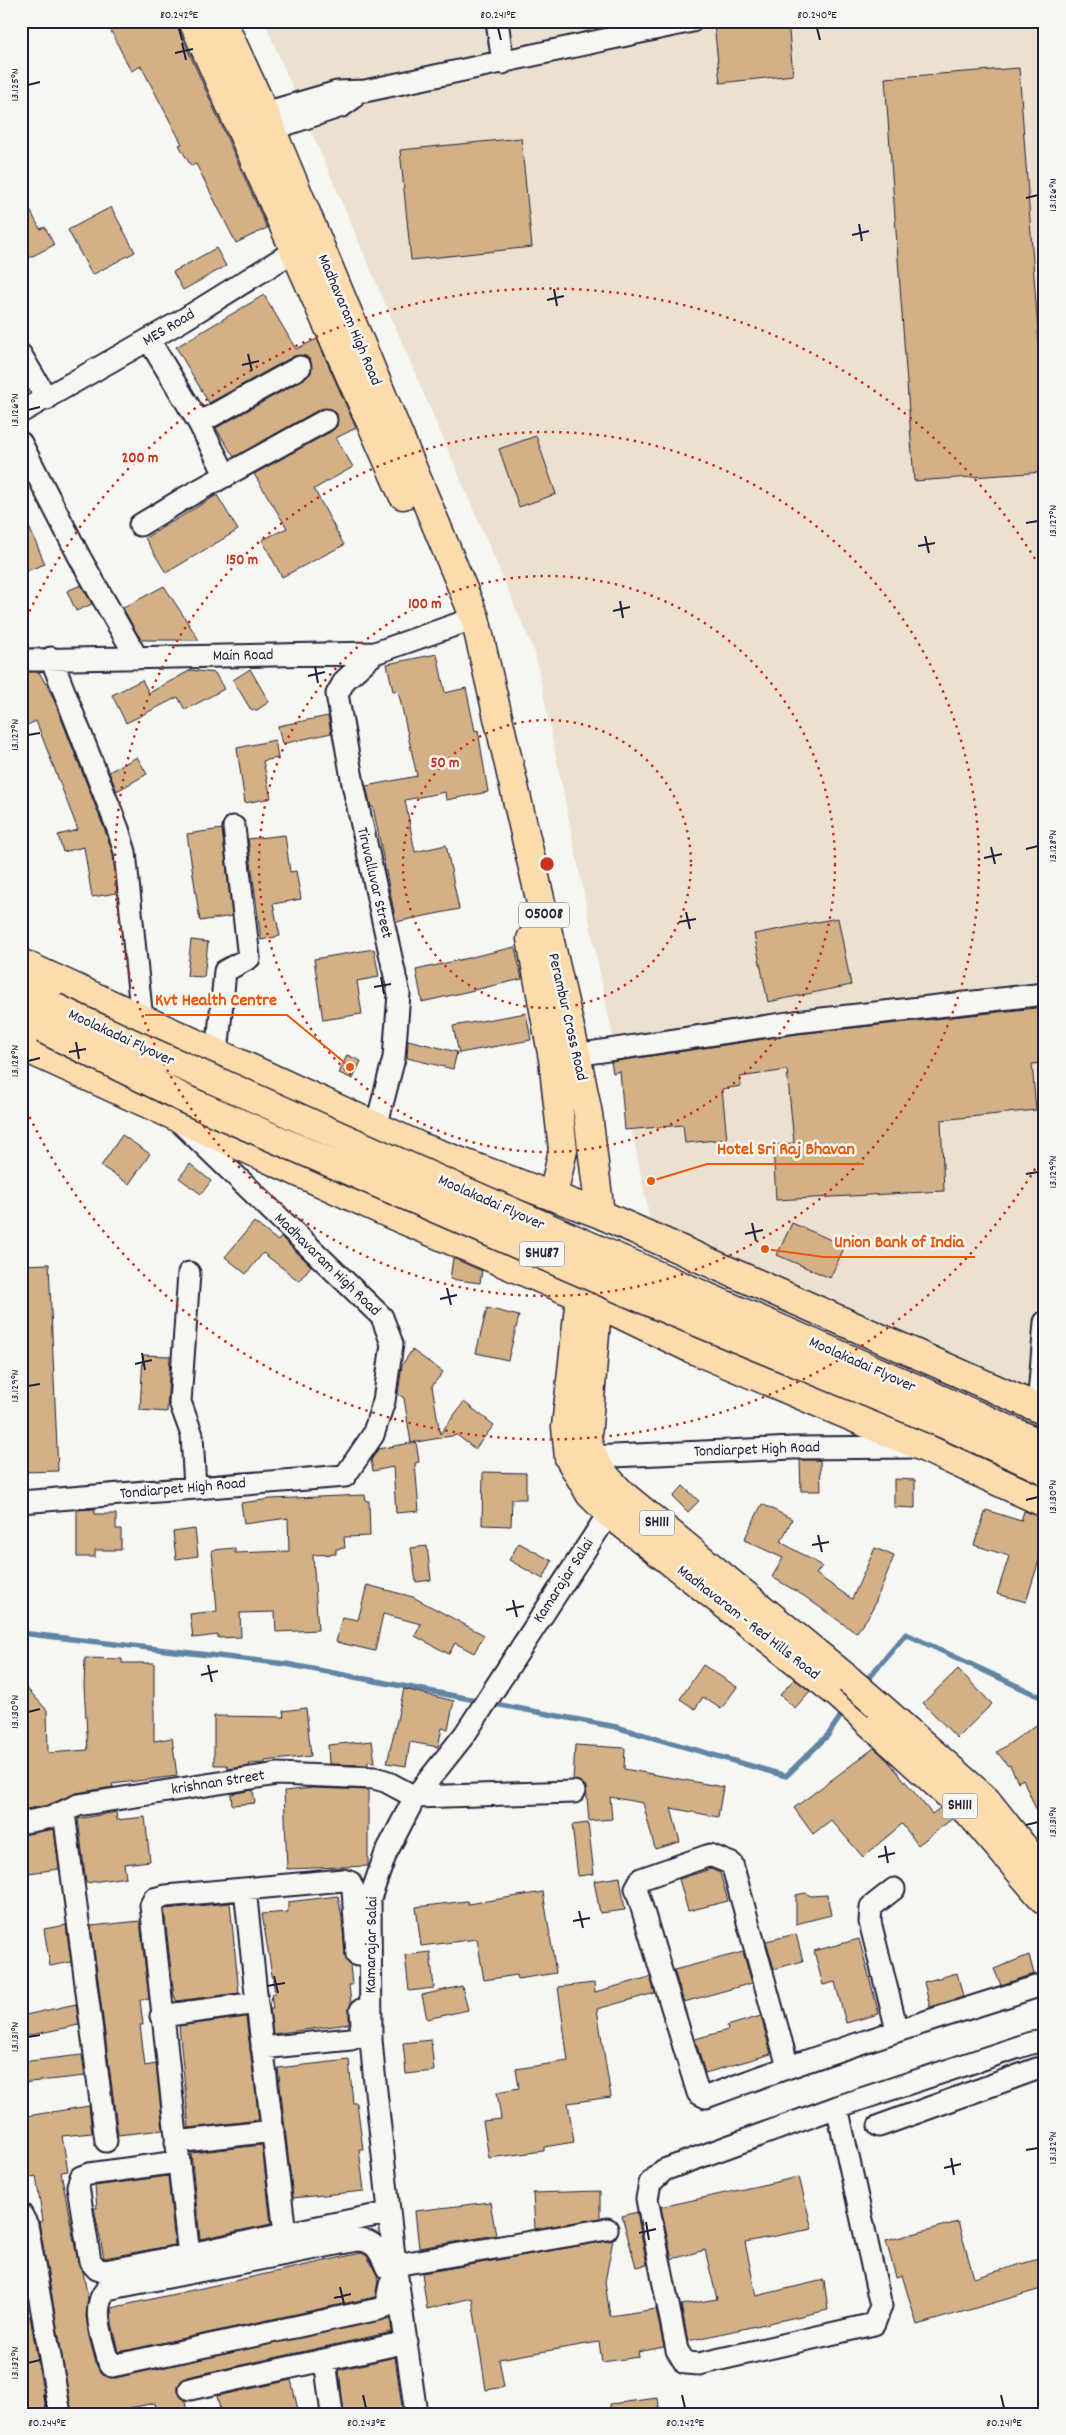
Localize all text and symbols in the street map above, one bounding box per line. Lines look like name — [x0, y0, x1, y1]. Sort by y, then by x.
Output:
text: 80.242°E — [160, 7, 199, 24]
text: 80.241°E — [480, 7, 516, 24]
text: 80.240°E — [797, 7, 837, 24]
text: 13.125°N — [7, 68, 24, 102]
text: 13.126°N — [1045, 178, 1062, 212]
street label: Madhavaram High Road — [311, 251, 387, 389]
street label: MES Road — [139, 303, 199, 353]
text: 13.126°N — [7, 393, 24, 427]
text: 200 m — [122, 448, 158, 470]
text: 13.127°N — [1045, 505, 1062, 537]
text: 150 m — [226, 550, 258, 572]
text: 100 m — [408, 594, 442, 616]
street label: Main Road — [212, 644, 274, 668]
text: 13.127°N — [7, 719, 24, 751]
text: 50 m — [431, 753, 459, 775]
street label: Tiruvalluvar Street — [350, 825, 398, 941]
text: 13.128°N — [1045, 830, 1062, 862]
centre of rings — [538, 855, 556, 873]
road number: O5008 — [519, 902, 569, 928]
street label: Perambur Cross Road — [541, 951, 593, 1083]
callout: Kvt Health Centre — [145, 982, 287, 1015]
text: Kvt Health Centre — [155, 989, 277, 1014]
street label: Moolakadai Flyover — [64, 1003, 178, 1073]
text: 13.128°N — [7, 1045, 24, 1077]
callout: Hotel Sri Raj Bhavan — [707, 1131, 864, 1164]
text: Hotel Sri Raj Bhavan — [717, 1138, 855, 1163]
text: 13.129°N — [1045, 1155, 1062, 1189]
street label: Moolakadai Flyover — [434, 1169, 548, 1237]
street label: Madhavaram High Road — [268, 1208, 386, 1322]
callout: Union Bank of India — [824, 1224, 975, 1257]
text: Union Bank of India — [834, 1231, 965, 1256]
road number: SHU87 — [520, 1242, 564, 1266]
street label: Moolakadai Flyover — [805, 1331, 919, 1399]
text: 13.129°N — [7, 1369, 24, 1403]
street label: Tondiarpet High Road — [693, 1436, 821, 1464]
street label: Tondiarpet High Road — [119, 1472, 247, 1506]
text: 13.130°N — [1045, 1480, 1062, 1514]
road number: SH111 — [640, 1510, 674, 1536]
street label: Kamarajar Salai — [528, 1534, 600, 1628]
street label: Madhavaram - Red Hills Road — [672, 1560, 824, 1686]
text: 13.130°N — [7, 1695, 24, 1729]
street label: krishnan Street — [170, 1764, 266, 1802]
road number: SH111 — [942, 1794, 978, 1818]
text: 13.131°N — [1045, 1807, 1062, 1837]
street label: Kamarajar Salai — [360, 1896, 384, 1994]
text: 13.131°N — [7, 2022, 24, 2052]
text: 13.132°N — [1045, 2131, 1062, 2164]
text: 13.132°N — [7, 2346, 24, 2379]
text: 80.244°E — [28, 2415, 66, 2432]
text: 80.243°E — [347, 2415, 386, 2432]
text: 80.242°E — [666, 2415, 705, 2432]
text: 80.241°E — [986, 2415, 1022, 2432]

